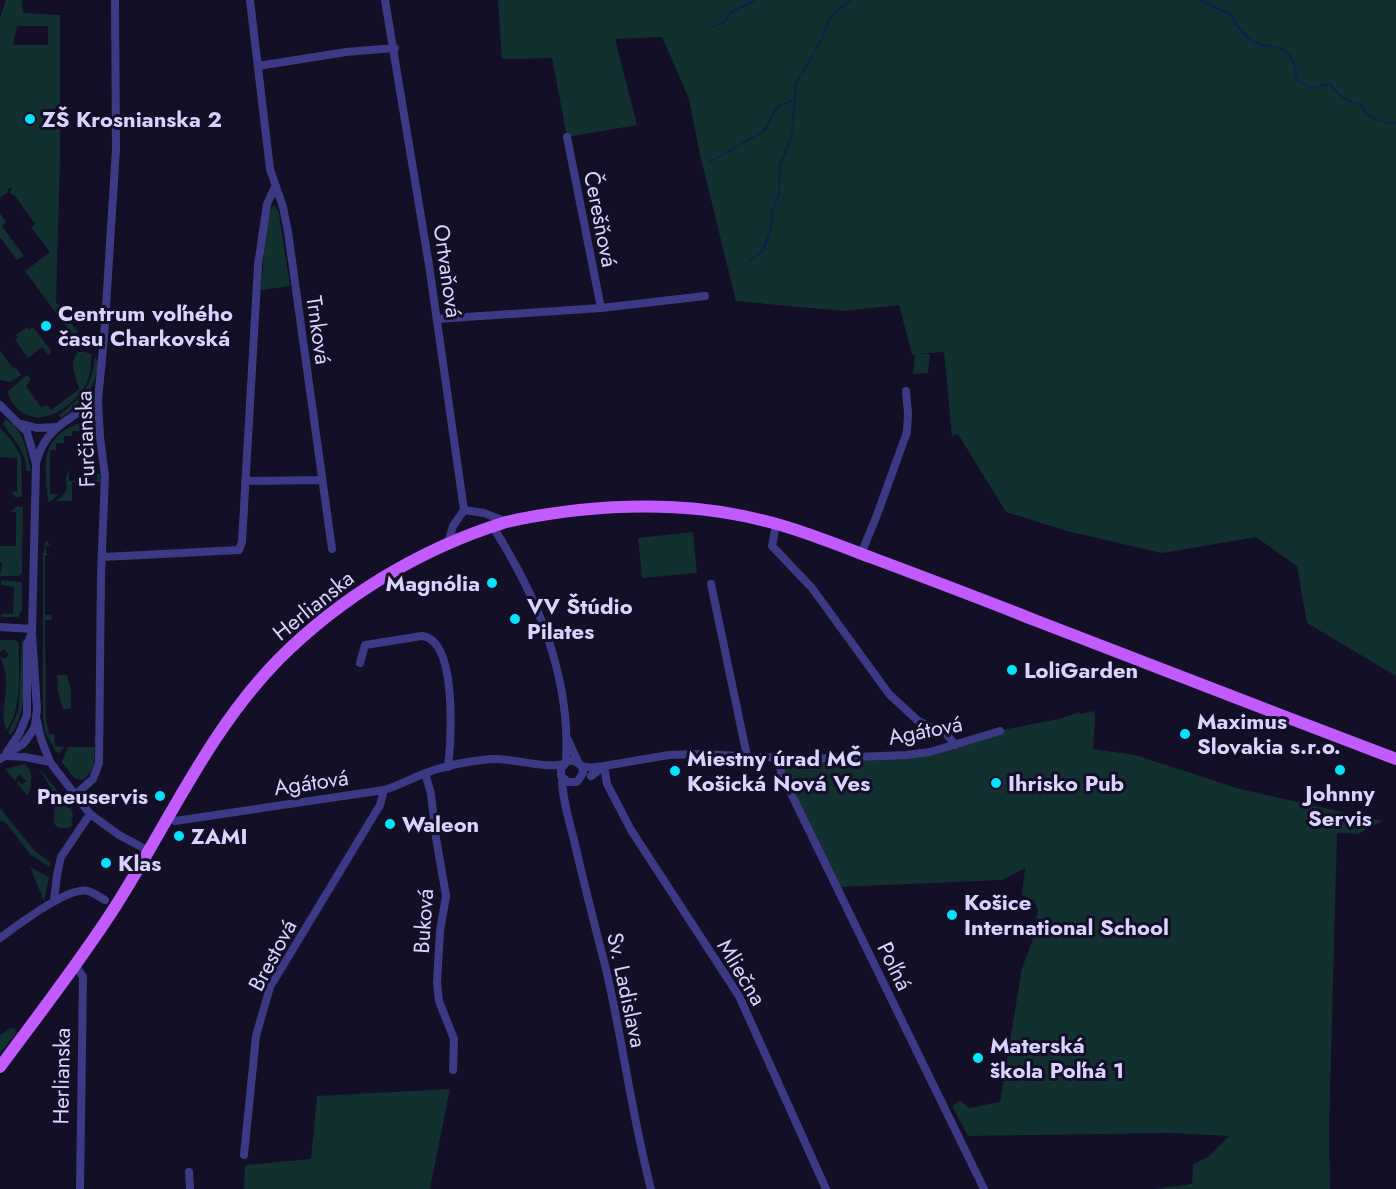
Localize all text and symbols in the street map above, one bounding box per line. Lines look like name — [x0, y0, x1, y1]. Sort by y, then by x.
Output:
place label: ZŠ Krosnianska 2 — [42, 103, 222, 135]
marker: ZŠ Krosnianska 2 — [23, 112, 37, 126]
street label: Čerešňová — [576, 168, 626, 270]
street label: Ortvaňová — [426, 222, 470, 320]
street label: Trnková — [298, 294, 340, 366]
place label: Centrum voľného času Charkovská — [58, 297, 233, 354]
marker: Centrum voľného času Charkovská — [39, 319, 53, 333]
street label: Furčianska — [67, 390, 103, 488]
street label: Herlianska — [265, 562, 361, 648]
place label: Magnólia — [386, 567, 480, 599]
marker: Magnólia — [485, 576, 499, 590]
place label: VV Štúdio Pilates — [526, 590, 633, 647]
marker: VV Štúdio Pilates — [508, 612, 522, 626]
place label: LoliGarden — [1024, 654, 1138, 686]
marker: LoliGarden — [1005, 663, 1019, 677]
place label: Maximus Slovakia s.r.o. — [1197, 705, 1341, 762]
street label: Agátová — [885, 707, 965, 753]
marker: Maximus Slovakia s.r.o. — [1178, 727, 1192, 741]
place label: Miestny úrad MČ Košická Nová Ves — [687, 742, 870, 799]
street label: Agátová — [272, 761, 350, 803]
marker: Johnny Servis — [1333, 763, 1347, 777]
marker: Miestny úrad MČ Košická Nová Ves — [668, 764, 682, 778]
place label: Ihrisko Pub — [1008, 767, 1124, 799]
marker: Ihrisko Pub — [989, 776, 1003, 790]
place label: Johnny Servis — [1301, 777, 1375, 834]
place label: Pneuservis — [37, 780, 148, 812]
marker: Pneuservis — [153, 789, 167, 803]
place label: Waleon — [402, 808, 479, 840]
marker: Waleon — [383, 817, 397, 831]
place label: ZAMI — [191, 820, 247, 852]
marker: ZAMI — [172, 829, 186, 843]
place label: Klas — [118, 847, 161, 879]
marker: Klas — [99, 856, 113, 870]
place label: Košice International School — [964, 886, 1169, 943]
street label: Buková — [405, 887, 441, 955]
marker: Košice International School — [945, 908, 959, 922]
street label: Brestová — [240, 913, 304, 997]
street label: Sv. Ladislava — [599, 929, 655, 1051]
street label: Mliečna — [710, 933, 774, 1011]
street label: Poľná — [870, 936, 920, 996]
street label: Herlianska — [44, 1027, 78, 1125]
place label: Materská škola Poľná 1 — [990, 1029, 1124, 1086]
marker: Materská škola Poľná 1 — [971, 1051, 985, 1065]

